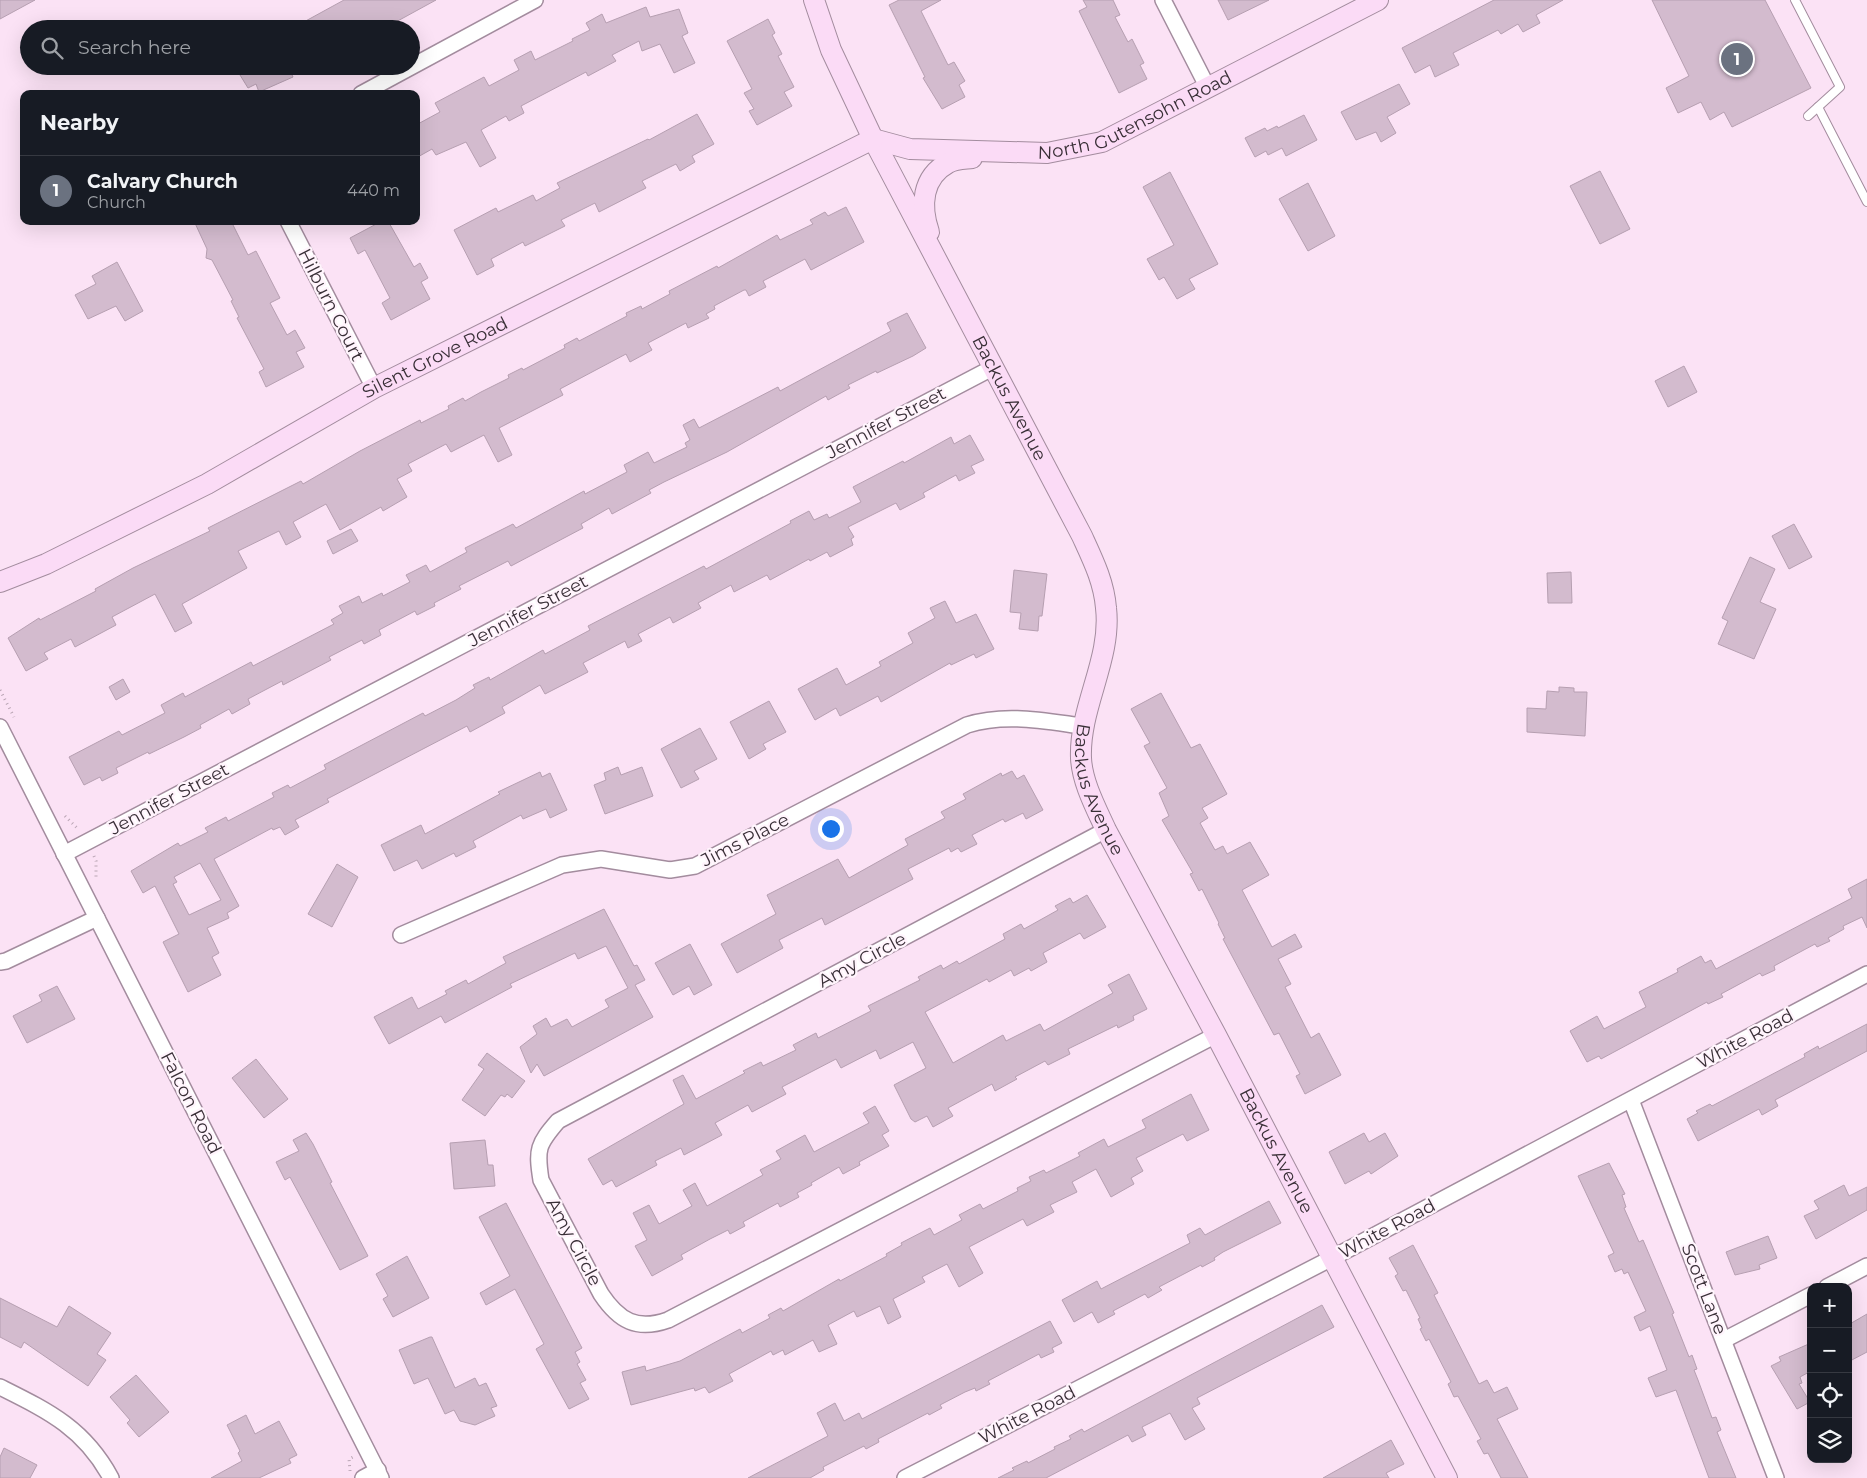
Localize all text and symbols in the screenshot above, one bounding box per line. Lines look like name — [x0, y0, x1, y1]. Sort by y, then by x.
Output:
search box — [20, 20, 420, 75]
icon: search — [38, 34, 66, 62]
text: Search here — [78, 36, 191, 59]
pin: 1 — [1721, 40, 1753, 78]
street label: North Gutensohn Road — [1037, 66, 1236, 164]
text: Nearby — [40, 110, 119, 135]
text: Calvary Church — [87, 170, 238, 193]
text: 1 — [53, 181, 59, 200]
text: 440 m — [347, 181, 400, 200]
text: Church — [87, 193, 146, 212]
street label: Hilburn Court — [293, 245, 369, 365]
street label: Silent Grove Road — [358, 312, 512, 403]
street label: Backus Avenue — [967, 332, 1051, 465]
street label: Jennifer Street — [822, 382, 950, 464]
street label: Jennifer Street — [464, 570, 592, 652]
street label: Backus Avenue — [1070, 722, 1129, 859]
street label: Jennifer Street — [105, 758, 233, 840]
street label: Jims Place — [696, 808, 793, 872]
your location — [818, 816, 844, 842]
street label: Amy Circle — [814, 928, 910, 992]
street label: White Road — [1693, 1004, 1797, 1074]
street label: Falcon Road — [156, 1048, 226, 1158]
street label: Backus Avenue — [1235, 1084, 1318, 1217]
street label: Amy Circle — [542, 1194, 606, 1290]
street label: White Road — [1335, 1194, 1439, 1264]
street label: Scott Lane — [1677, 1240, 1731, 1338]
map controls — [1807, 1283, 1852, 1463]
button: + — [1807, 1283, 1852, 1328]
button: − — [1807, 1328, 1852, 1373]
button: locate — [1807, 1373, 1852, 1418]
street label: White Road — [975, 1381, 1079, 1449]
button: layers — [1807, 1418, 1852, 1463]

